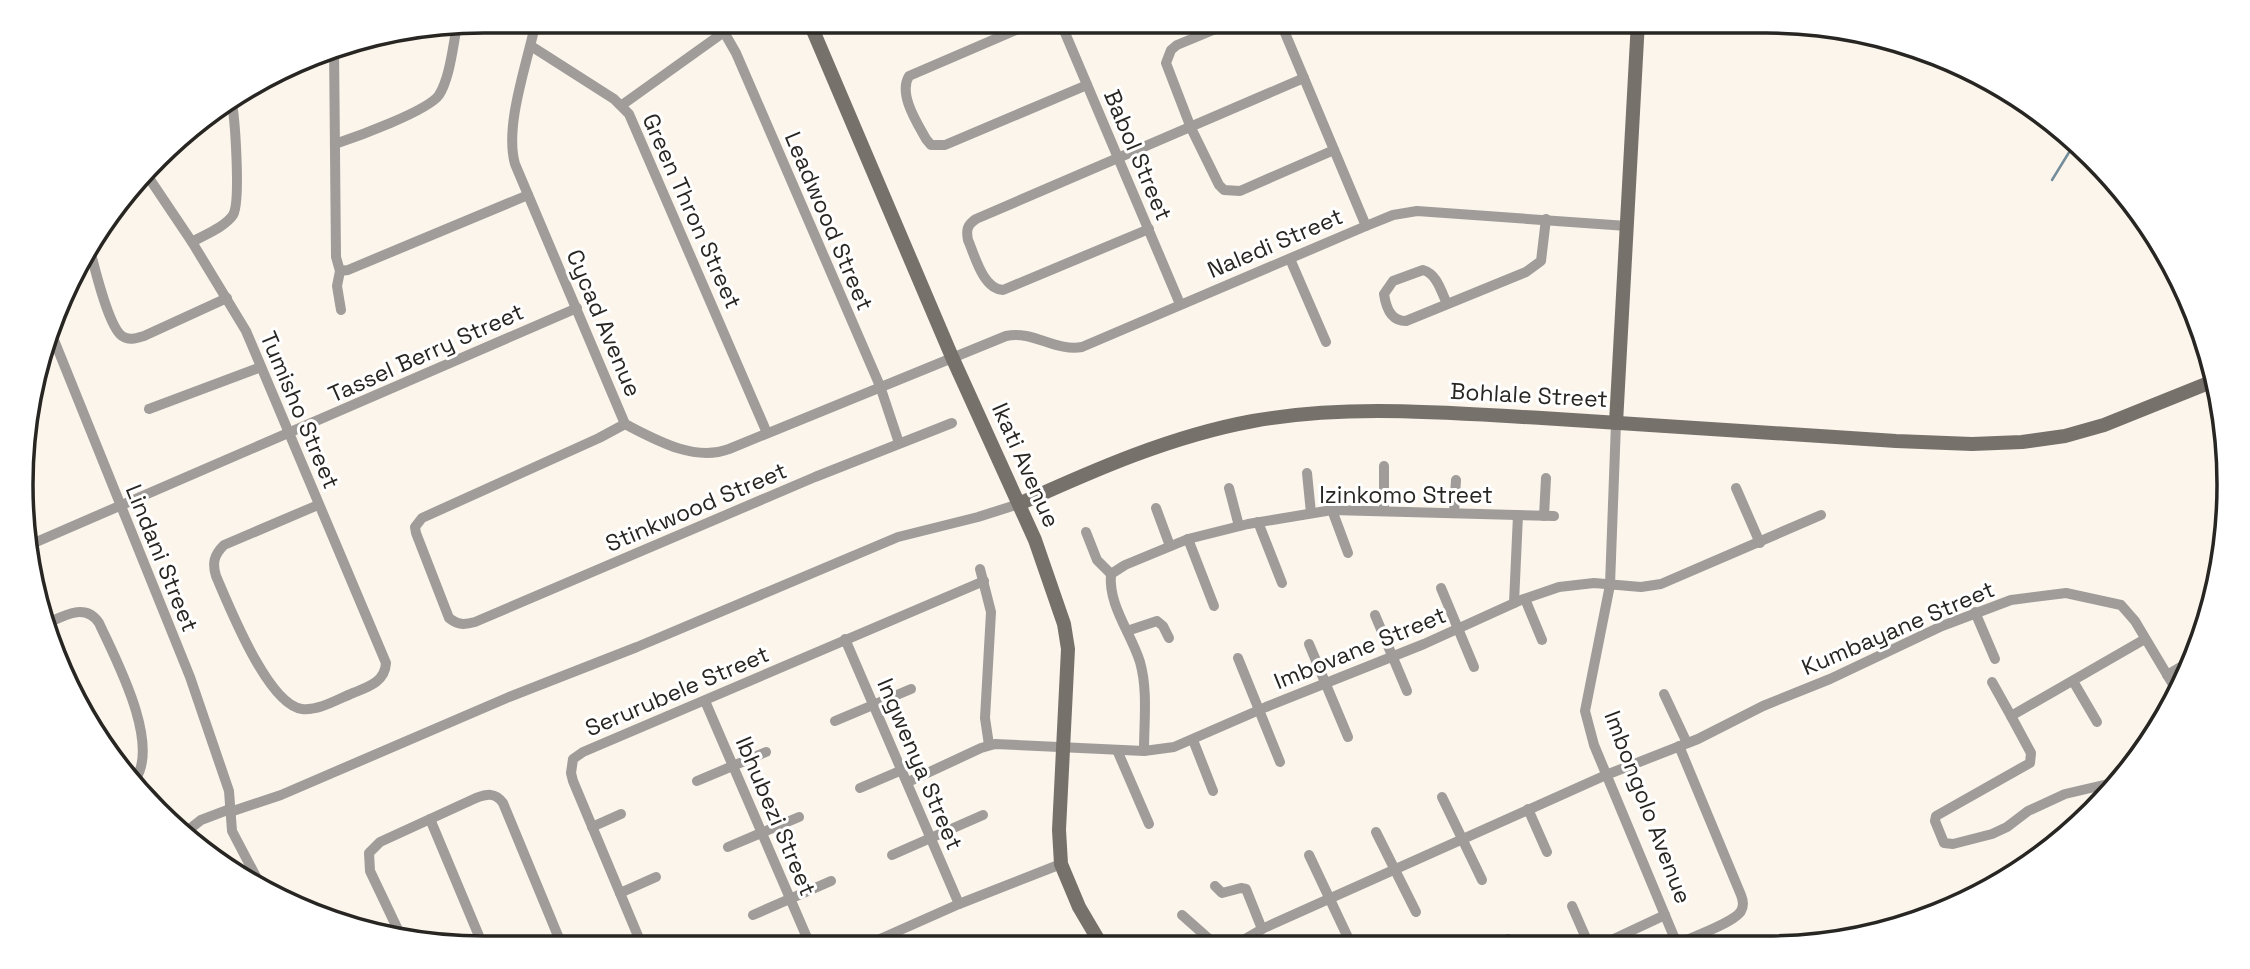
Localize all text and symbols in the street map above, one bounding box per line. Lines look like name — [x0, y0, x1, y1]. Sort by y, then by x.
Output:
street label: Babol Street — [1097, 85, 1179, 225]
street label: Green Thron Street — [635, 109, 749, 313]
street label: Leadwood Street — [778, 127, 880, 315]
street label: Naledi Street — [1203, 201, 1347, 285]
street label: Cycad Avenue — [559, 245, 649, 401]
street label: Tassel Berry Street — [324, 296, 528, 410]
street label: Tumisho Street — [253, 327, 347, 493]
street label: Bohlale Street — [1449, 376, 1609, 414]
street label: Ikati Avenue — [985, 398, 1067, 532]
street label: Stinkwood Street — [601, 455, 791, 559]
street label: Lindani Street — [119, 480, 205, 636]
street label: Izinkomo Street — [1319, 480, 1493, 510]
street label: Kumbayane Street — [1797, 574, 1999, 682]
street label: Imbovane Street — [1269, 600, 1451, 696]
street label: Serurubele Street — [580, 639, 774, 743]
street label: Ingwenya Street — [870, 674, 970, 854]
street label: Imbongolo Avenue — [1597, 706, 1699, 908]
street label: Ibhubezi Street — [729, 732, 823, 900]

